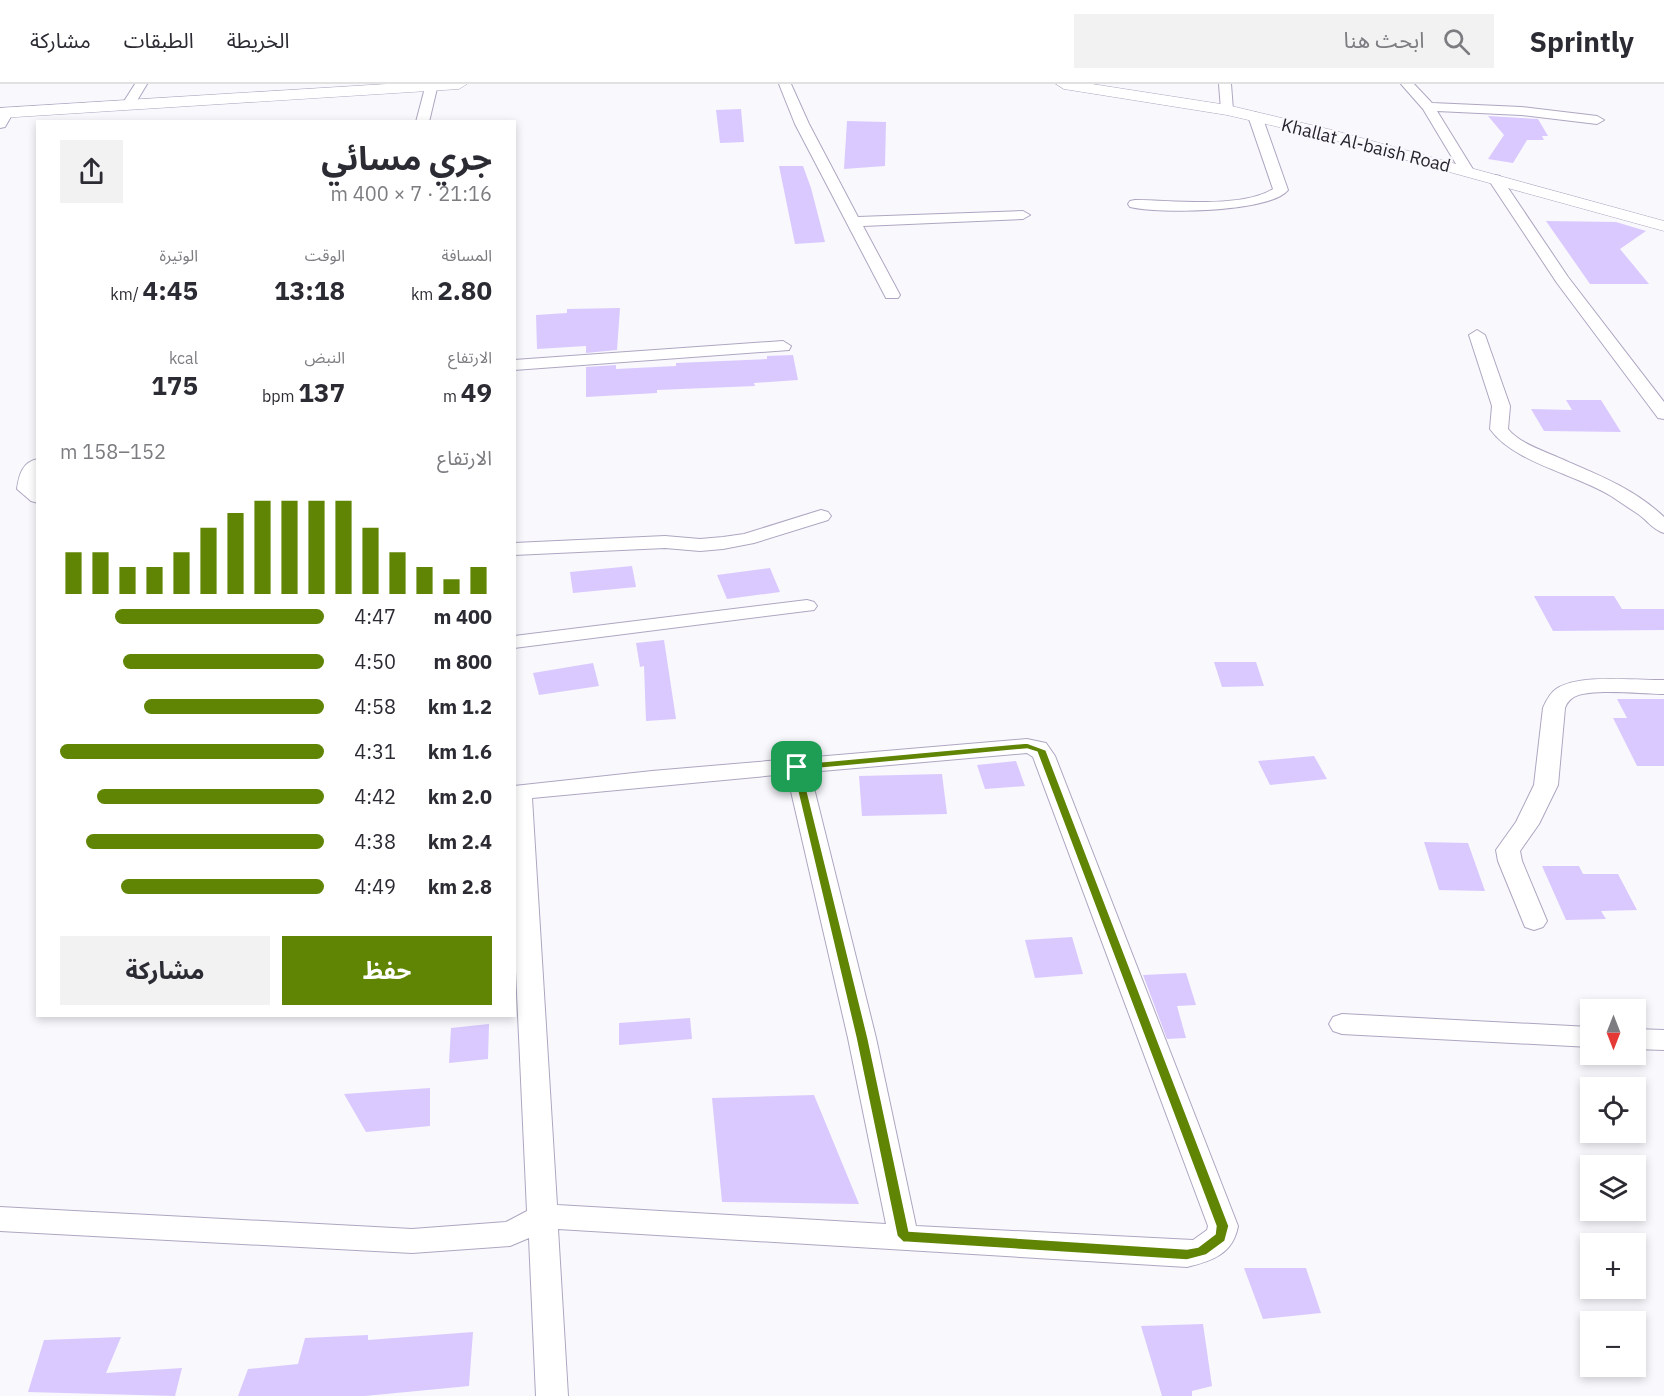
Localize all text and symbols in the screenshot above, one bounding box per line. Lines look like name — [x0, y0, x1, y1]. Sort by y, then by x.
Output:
search box — [1074, 14, 1494, 68]
text: Sprintly — [1530, 23, 1634, 60]
text: ابحث هنا — [1344, 25, 1425, 54]
icon: search — [1440, 25, 1473, 58]
text: مشاركة — [30, 26, 91, 54]
text: الطبقات — [124, 26, 194, 54]
text: الخريطة — [227, 26, 290, 54]
street label: Khallat Al-baish Road — [1279, 113, 1453, 177]
text: جري مسائي — [321, 136, 492, 179]
button: share — [60, 140, 123, 203]
text: 21:16 · 7 × 400 m — [331, 180, 492, 207]
text: الوتيرة — [160, 245, 198, 265]
text: الوقت — [305, 245, 345, 265]
text: المسافة — [442, 245, 492, 265]
text: 4:45 — [143, 273, 198, 307]
text: 13:18 — [274, 273, 345, 307]
text: 2.80 — [437, 273, 492, 307]
text: /km — [110, 284, 143, 304]
text: km — [411, 284, 437, 304]
text: النبض — [304, 347, 345, 367]
text: الارتفاع — [448, 347, 492, 367]
text: kcal — [169, 348, 198, 368]
text: 175 — [151, 368, 198, 402]
text: 137 — [298, 375, 345, 409]
text: 49 — [461, 375, 492, 409]
text: bpm — [262, 386, 298, 406]
text: m — [443, 386, 461, 406]
text: 152–158 m — [60, 438, 166, 465]
text: الارتفاع — [437, 444, 492, 471]
text: 4:47 — [354, 603, 396, 630]
text: 400 m — [433, 603, 492, 630]
text: 4:50 — [354, 648, 396, 675]
text: 800 m — [433, 648, 492, 675]
text: 4:58 — [354, 693, 396, 720]
text: 1.2 km — [428, 693, 492, 720]
text: 4:31 — [354, 738, 396, 765]
text: 1.6 km — [428, 738, 492, 765]
pin — [771, 741, 822, 792]
icon: arrive — [780, 750, 813, 783]
text: 4:42 — [354, 783, 396, 810]
text: 2.0 km — [428, 783, 492, 810]
text: 4:38 — [354, 828, 396, 855]
text: 2.4 km — [428, 828, 492, 855]
text: 4:49 — [354, 873, 396, 900]
text: 2.8 km — [428, 873, 492, 900]
button: مشاركة — [60, 936, 270, 1005]
button: حفظ — [282, 936, 492, 1005]
north arrow — [1580, 999, 1646, 1065]
map controls — [1580, 999, 1646, 1377]
button: locate — [1580, 1077, 1646, 1143]
button: layers — [1580, 1155, 1646, 1221]
button: + — [1580, 1233, 1646, 1299]
button: − — [1580, 1311, 1646, 1377]

